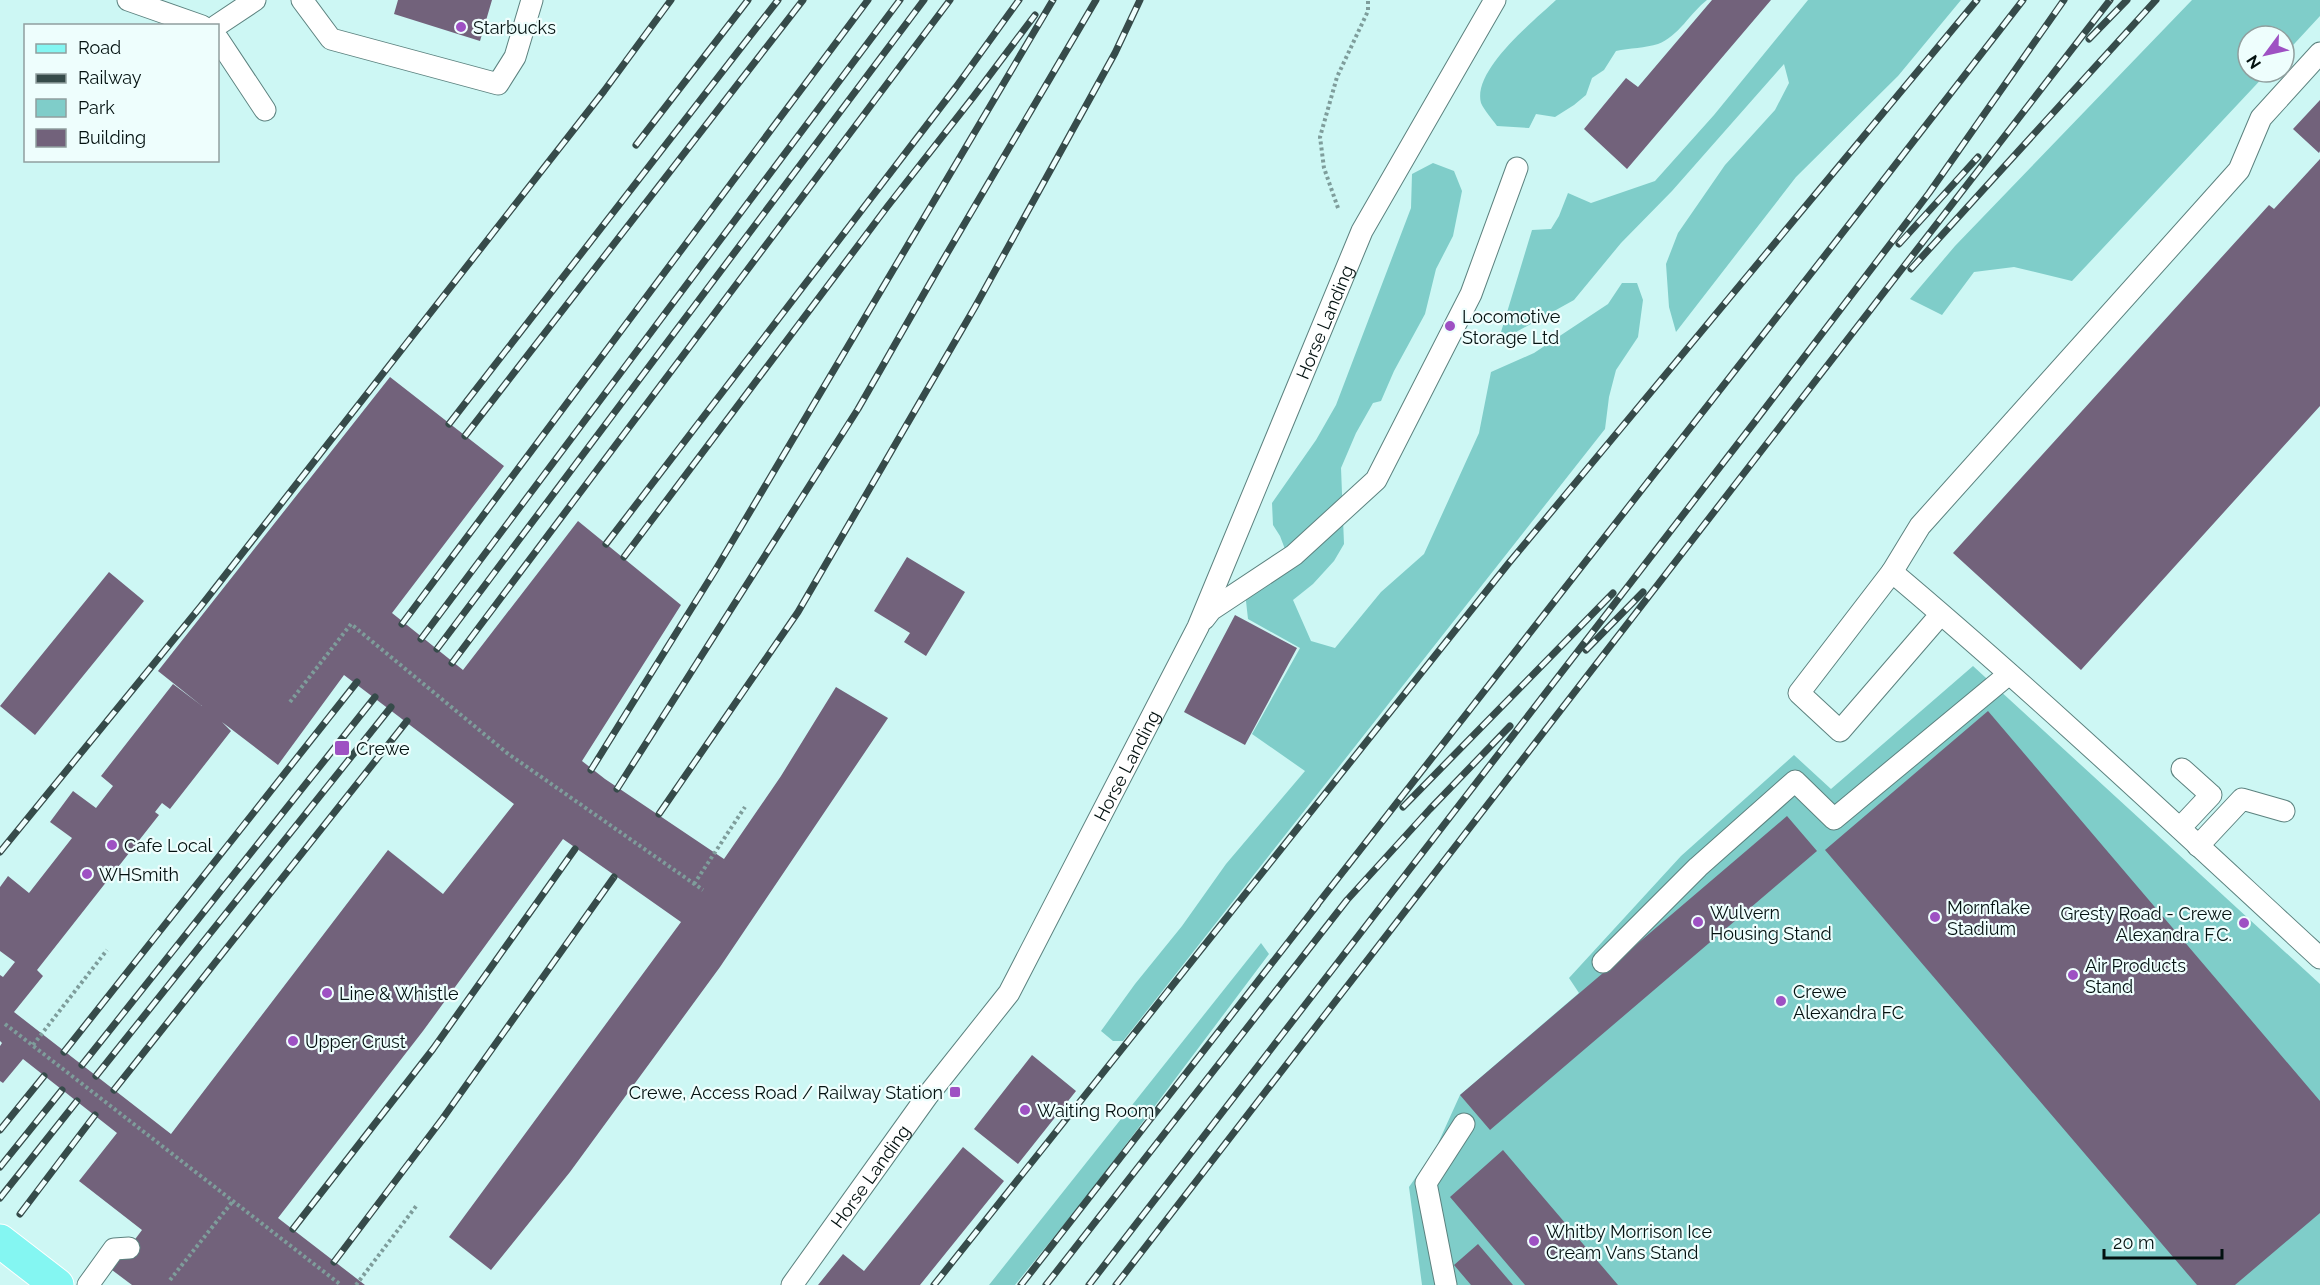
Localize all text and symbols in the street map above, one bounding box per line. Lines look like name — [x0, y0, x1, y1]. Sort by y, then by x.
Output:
place label: Starbucks — [473, 17, 556, 38]
marker: Starbucks — [454, 20, 468, 34]
legend — [24, 24, 219, 162]
north arrow — [2236, 24, 2296, 84]
text: Road — [78, 37, 121, 58]
text: N — [2243, 52, 2265, 72]
text: Railway — [78, 67, 142, 88]
text: Park — [78, 97, 115, 118]
text: Building — [78, 127, 146, 148]
street label: Horse Landing — [1291, 262, 1357, 382]
place label: Locomotive Storage Ltd — [1462, 306, 1561, 348]
marker: Locomotive Storage Ltd — [1443, 319, 1457, 333]
street label: Horse Landing — [1089, 707, 1164, 824]
place label: Crewe — [356, 738, 410, 759]
marker: Crewe — [333, 739, 351, 757]
place label: Cafe Local — [124, 835, 213, 856]
marker: Cafe Local — [105, 838, 119, 852]
place label: WHSmith — [99, 864, 179, 885]
marker: WHSmith — [80, 867, 94, 881]
place label: Mornflake Stadium — [1947, 897, 2030, 939]
place label: Wulvern Housing Stand — [1710, 902, 1832, 944]
place label: Gresty Road - Crewe Alexandra F.C. — [2060, 903, 2232, 945]
marker: Mornflake Stadium — [1928, 910, 1942, 924]
marker: Wulvern Housing Stand — [1691, 915, 1705, 929]
marker: Gresty Road - Crewe Alexandra F.C. — [2237, 916, 2251, 930]
place label: Air Products Stand — [2085, 955, 2186, 997]
marker: Air Products Stand — [2066, 968, 2080, 982]
place label: Crewe Alexandra FC — [1793, 981, 1904, 1023]
place label: Line & Whistle — [339, 983, 459, 1004]
marker: Line & Whistle — [320, 986, 334, 1000]
marker: Crewe Alexandra FC — [1774, 994, 1788, 1008]
place label: Upper Crust — [305, 1031, 406, 1052]
marker: Upper Crust — [286, 1034, 300, 1048]
place label: Crewe, Access Road / Railway Station — [629, 1082, 943, 1103]
marker: Crewe, Access Road / Railway Station — [948, 1085, 962, 1099]
place label: Waiting Room — [1037, 1100, 1154, 1121]
marker: Waiting Room — [1018, 1103, 1032, 1117]
street label: Horse Landing — [826, 1120, 914, 1232]
place label: Whitby Morrison Ice Cream Vans Stand — [1546, 1221, 1712, 1263]
scale bar — [2104, 1222, 2222, 1260]
text: 20 m — [2113, 1232, 2155, 1253]
marker: Whitby Morrison Ice Cream Vans Stand — [1527, 1234, 1541, 1248]

